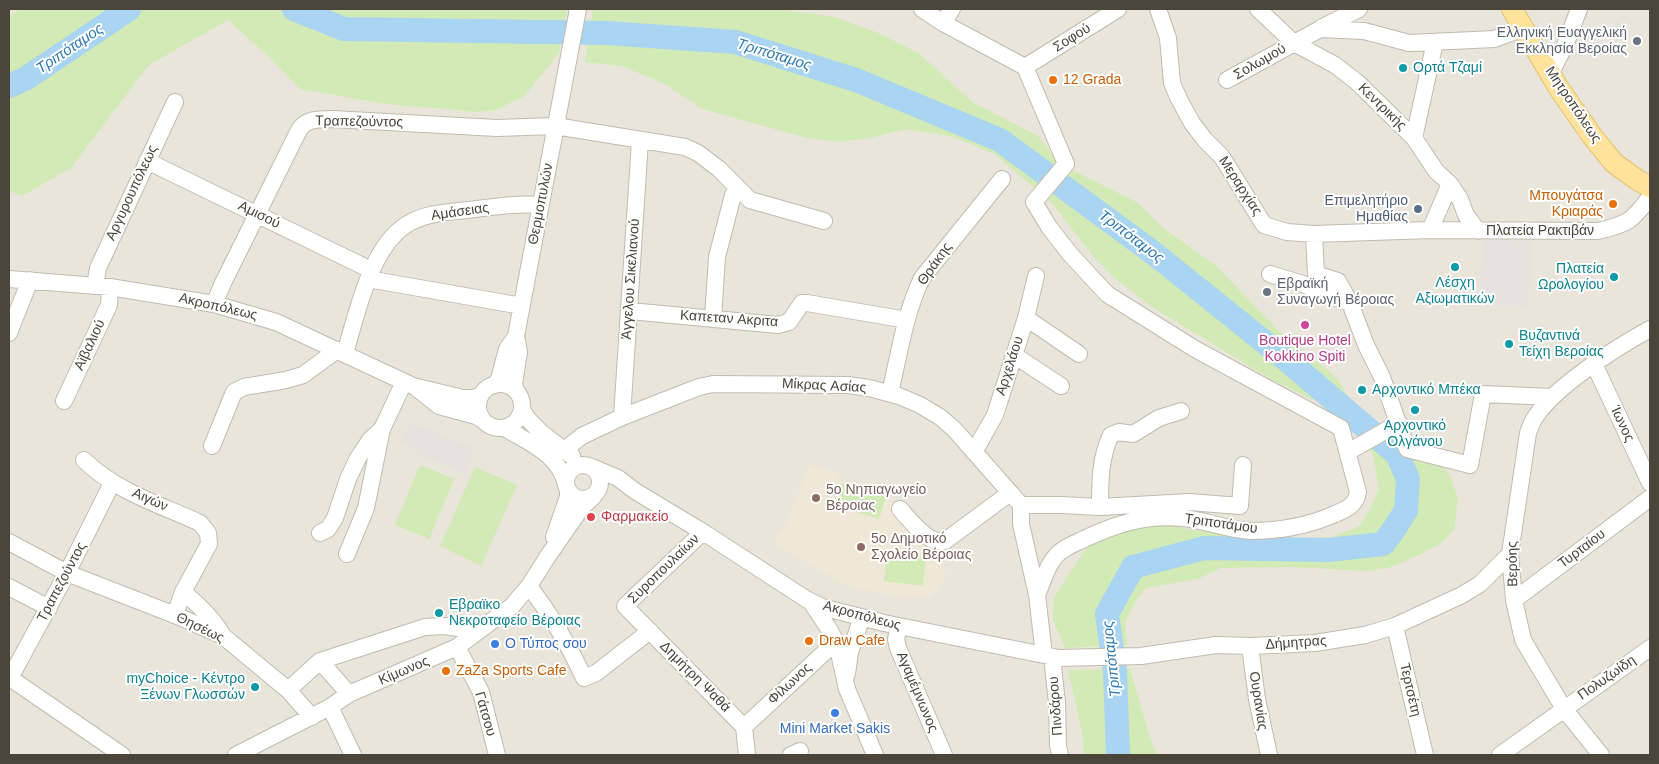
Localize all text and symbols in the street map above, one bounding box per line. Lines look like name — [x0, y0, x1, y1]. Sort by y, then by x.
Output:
water label: Τριπόταμος — [33, 20, 107, 78]
street label: Σοφού — [1050, 20, 1094, 56]
place label: Ελληνική Ευαγγελική Εκκλησία Βεροίας — [1497, 25, 1627, 58]
water label: Τριπόταμος — [735, 35, 813, 75]
marker: Ελληνική Ευαγγελική Εκκλησία Βεροίας — [1631, 35, 1643, 47]
street label: Σολωμού — [1231, 40, 1289, 84]
place label: Ορτά Τζαμί — [1413, 60, 1482, 76]
marker: Ορτά Τζαμί — [1397, 62, 1409, 74]
street label: Μητροπόλεως — [1541, 64, 1605, 146]
place label: 12 Grada — [1063, 72, 1121, 88]
marker: 12 Grada — [1047, 74, 1059, 86]
street label: Κεντρικής — [1354, 80, 1410, 134]
street label: Τραπεζούντος — [315, 113, 403, 131]
street label: Αργυρουπόλεως — [103, 143, 161, 243]
street label: Μεραρχίας — [1215, 153, 1265, 219]
street label: Θερμοπυλών — [525, 162, 557, 246]
place label: Μπουγάτσα Κριαράς — [1529, 188, 1603, 220]
place label: Επιμελητήριο Ημαθίας — [1325, 193, 1408, 226]
street label: Αμισού — [235, 198, 283, 232]
marker: Μπουγάτσα Κριαράς — [1607, 198, 1619, 210]
street label: Αμάσειας — [430, 200, 490, 224]
marker: Επιμελητήριο Ημαθίας — [1412, 203, 1424, 215]
water label: Τριπόταμος — [1095, 207, 1167, 267]
street label: Άγγελου Σικελιανού — [618, 218, 644, 340]
street label: Πλατεία Ρακτιβάν — [1486, 223, 1594, 239]
street label: Θράκης — [914, 239, 956, 289]
marker: Λέσχη Αξιωματικών — [1449, 261, 1461, 273]
place label: Πλατεία Ωρολογίου — [1538, 261, 1604, 294]
marker: Πλατεία Ωρολογίου — [1608, 271, 1620, 283]
place label: Λέσχη Αξιωματικών — [1415, 275, 1495, 308]
place label: Εβραϊκή Συναγωγή Βέροιας — [1277, 276, 1394, 308]
marker: Εβραϊκή Συναγωγή Βέροιας — [1261, 286, 1273, 298]
street label: Ακροπόλεως — [177, 290, 259, 324]
street label: Καπεταν Ακριτα — [679, 307, 779, 331]
street label: Αϊβαλιού — [71, 317, 109, 373]
marker: Boutique Hotel Kokkino Spiti — [1299, 319, 1311, 331]
place label: Βυζαντινά Τείχη Βεροίας — [1519, 328, 1604, 361]
place label: Boutique Hotel Kokkino Spiti — [1259, 333, 1351, 366]
street label: Αρχελάου — [993, 334, 1027, 398]
marker: Βυζαντινά Τείχη Βεροίας — [1503, 338, 1515, 350]
street label: Μίκρας Ασίας — [781, 375, 867, 397]
place label: Αρχοντικό Μπέκα — [1372, 382, 1481, 398]
marker: Αρχοντικό Μπέκα — [1356, 384, 1368, 396]
street label: Ίωνος — [1606, 403, 1638, 445]
marker: Αρχοντικό Ολγάνου — [1409, 404, 1421, 416]
place label: Αρχοντικό Ολγάνου — [1384, 418, 1446, 451]
place label: 5ο Νηπιαγωγείο Βέροιας — [826, 482, 926, 514]
street label: Αιγών — [130, 485, 170, 515]
marker: 5ο Νηπιαγωγείο Βέροιας — [810, 492, 822, 504]
place label: Φαρμακείο — [601, 509, 669, 525]
marker: Φαρμακείο — [585, 511, 597, 523]
street label: Τριποτάμου — [1183, 511, 1259, 537]
street label: Τυρταίου — [1555, 526, 1609, 572]
street label: Συροπουλαίων — [625, 531, 703, 607]
place label: 5ο Δημοτικό Σχολείο Βέροιας — [871, 531, 971, 564]
street label: Τραπεζούντος — [34, 539, 90, 625]
marker: 5ο Δημοτικό Σχολείο Βέροιας — [855, 541, 867, 553]
street label: Βερόης — [1504, 541, 1522, 587]
place label: Εβραϊκο Νεκροταφείο Βέροιας — [449, 597, 581, 630]
street label: Ακροπόλεως — [821, 598, 903, 634]
marker: Εβραϊκο Νεκροταφείο Βέροιας — [433, 607, 445, 619]
street label: Θησέως — [173, 609, 227, 647]
water label: Τριπόταμος — [1099, 620, 1125, 698]
street label: Δήμητρας — [1265, 632, 1327, 654]
place label: Draw Cafe — [819, 633, 885, 649]
marker: Draw Cafe — [803, 635, 815, 647]
place label: Ο Τύπος σου — [505, 636, 587, 652]
marker: Ο Τύπος σου — [489, 638, 501, 650]
street label: Δημήτρη Ψαθά — [656, 638, 734, 716]
street label: Αγαμέμνωνος — [892, 649, 942, 735]
street label: Πολυζωίδη — [1575, 652, 1639, 704]
street label: Κίμωνος — [376, 653, 432, 689]
street label: Φίλωνος — [765, 660, 815, 708]
street label: Τερτσέτη — [1396, 662, 1424, 718]
place label: ZaZa Sports Cafe — [456, 663, 566, 679]
marker: ZaZa Sports Cafe — [440, 665, 452, 677]
street label: Ουρανίας — [1245, 670, 1271, 732]
place label: myChoice - Κέντρο Ξένων Γλωσσών — [126, 671, 245, 704]
street label: Πινδάρου — [1046, 676, 1066, 736]
marker: myChoice - Κέντρο Ξένων Γλωσσών — [249, 681, 261, 693]
street label: Γάτσου — [471, 690, 499, 738]
marker: Mini Market Sakis — [829, 707, 841, 719]
place label: Mini Market Sakis — [780, 721, 890, 737]

